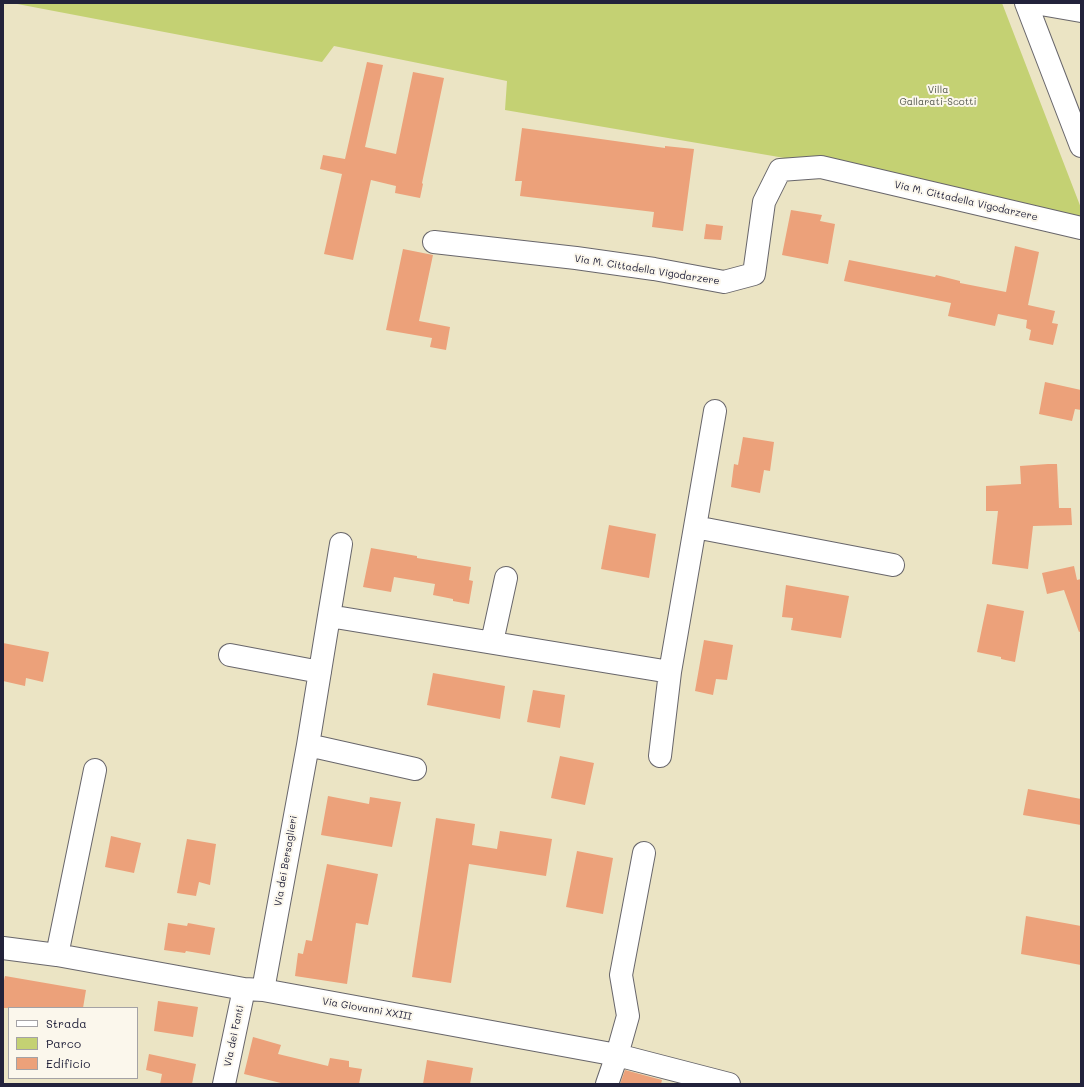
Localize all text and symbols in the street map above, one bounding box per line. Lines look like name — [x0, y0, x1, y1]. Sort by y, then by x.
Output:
park label: Villa Gallarati-Scotti — [899, 84, 977, 108]
street label: Via M. Cittadella Vigodarzere — [893, 179, 1039, 223]
street label: Via M. Cittadella Vigodarzere — [573, 253, 721, 287]
street label: Via dei Bersaglieri — [272, 815, 300, 907]
street label: Via Giovanni XXIII — [321, 995, 413, 1023]
street label: Via dei Fanti — [222, 1004, 246, 1068]
legend — [8, 1007, 138, 1079]
text: Strada — [46, 1015, 87, 1031]
text: Parco — [46, 1035, 81, 1051]
text: Edificio — [46, 1055, 90, 1071]

